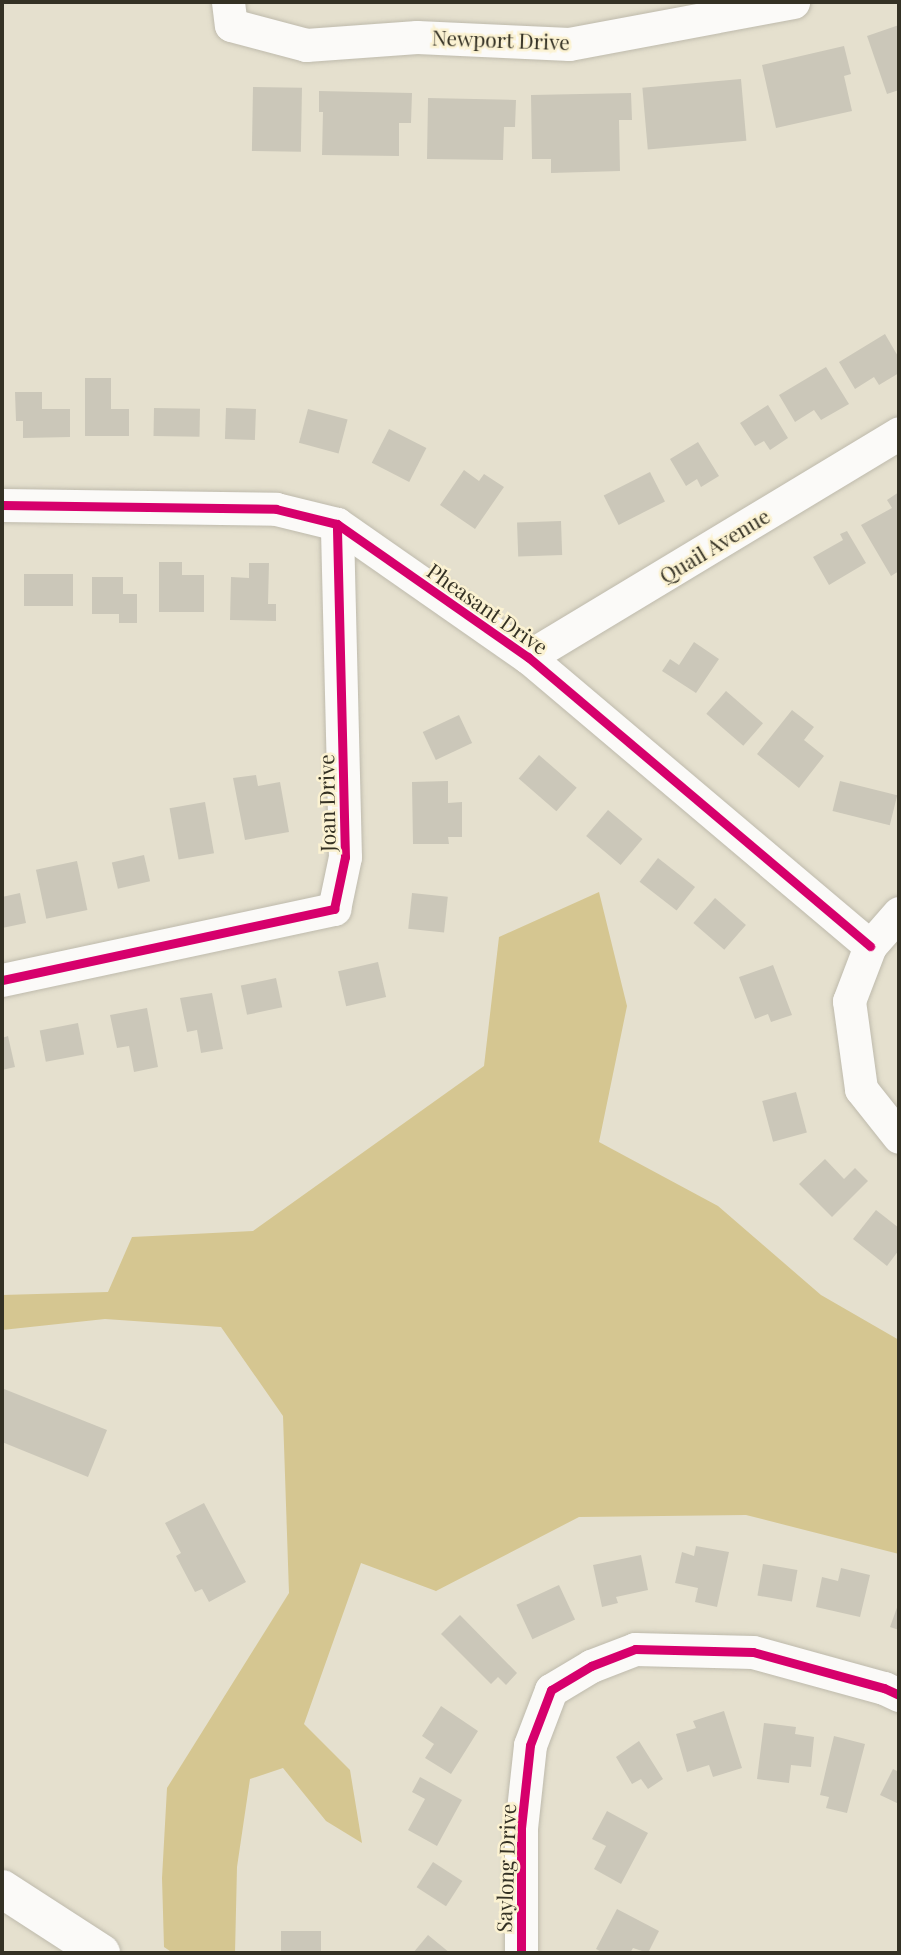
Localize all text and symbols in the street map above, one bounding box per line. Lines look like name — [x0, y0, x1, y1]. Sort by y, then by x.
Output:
street label: Newport Drive — [431, 24, 571, 54]
street label: Quail Avenue — [654, 502, 774, 588]
street label: Pheasant Drive — [423, 557, 553, 659]
street label: Joan Drive — [313, 754, 339, 852]
street label: Saylong Drive — [490, 1803, 520, 1933]

